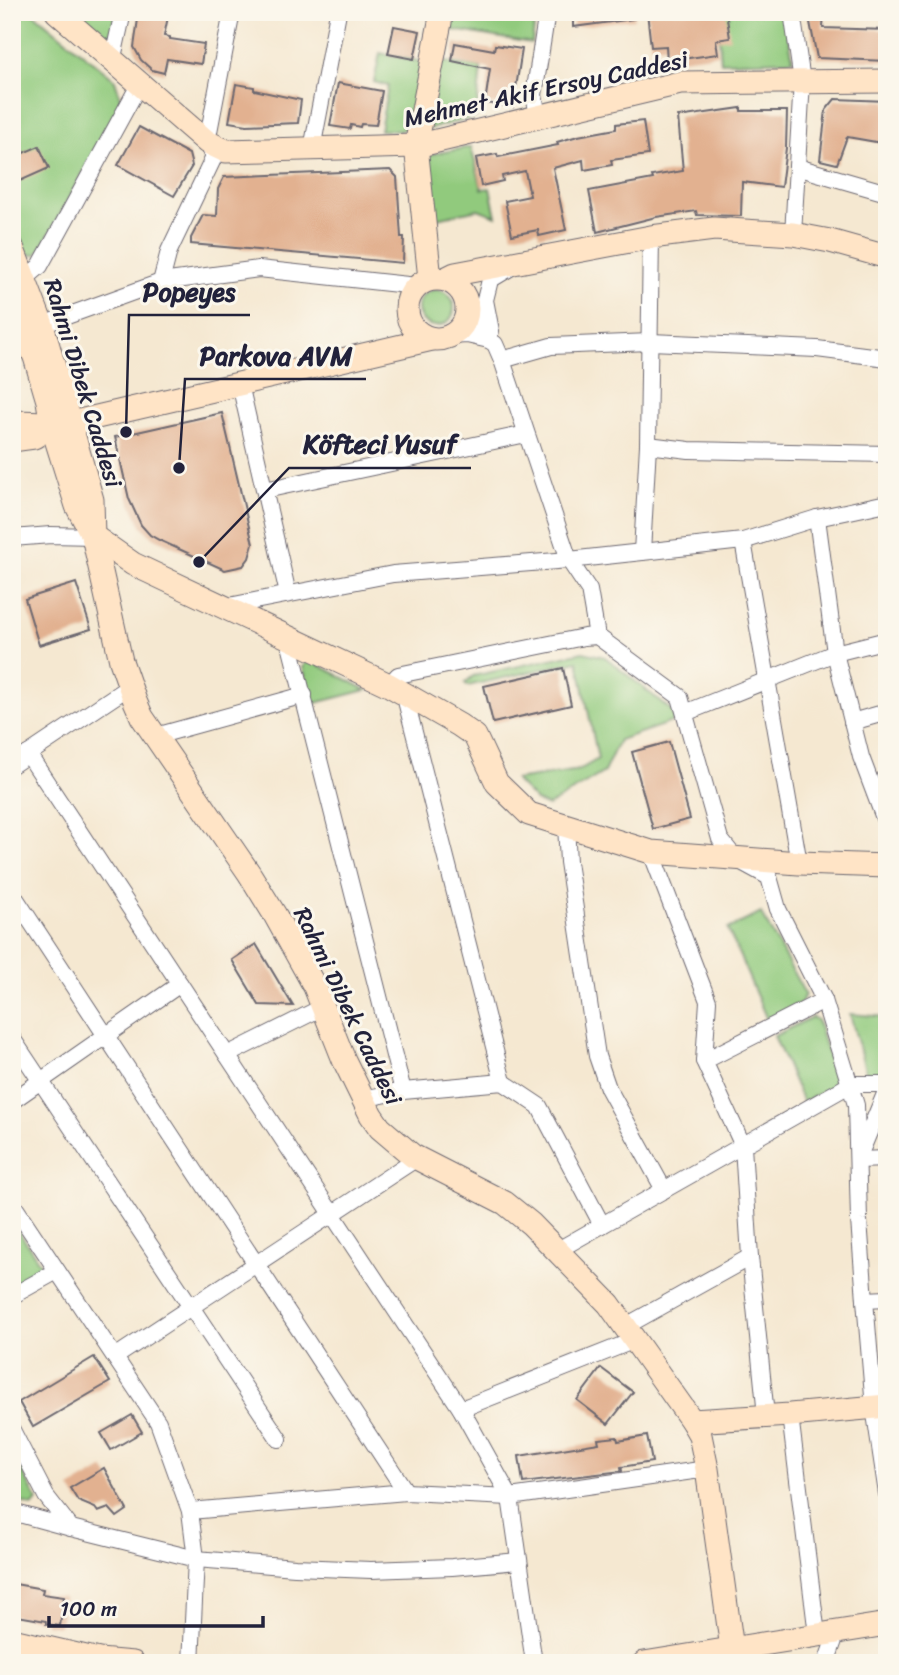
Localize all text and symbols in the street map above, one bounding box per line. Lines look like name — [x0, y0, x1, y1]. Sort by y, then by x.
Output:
street label: Mehmet Akif Ersoy Caddesi — [400, 38, 693, 140]
callout: Popeyes — [129, 268, 250, 315]
text: Popeyes — [143, 269, 237, 315]
street label: Rahmi Dibek Caddesi — [31, 273, 135, 494]
callout: Parkova AVM — [185, 332, 366, 379]
text: Parkova AVM — [199, 333, 353, 379]
callout: Köfteci Yusuf — [289, 421, 471, 468]
text: Köfteci Yusuf — [302, 421, 460, 467]
street label: Rahmi Dibek Caddesi — [282, 899, 415, 1114]
scale bar — [49, 1584, 262, 1628]
text: 100 m — [60, 1590, 117, 1628]

